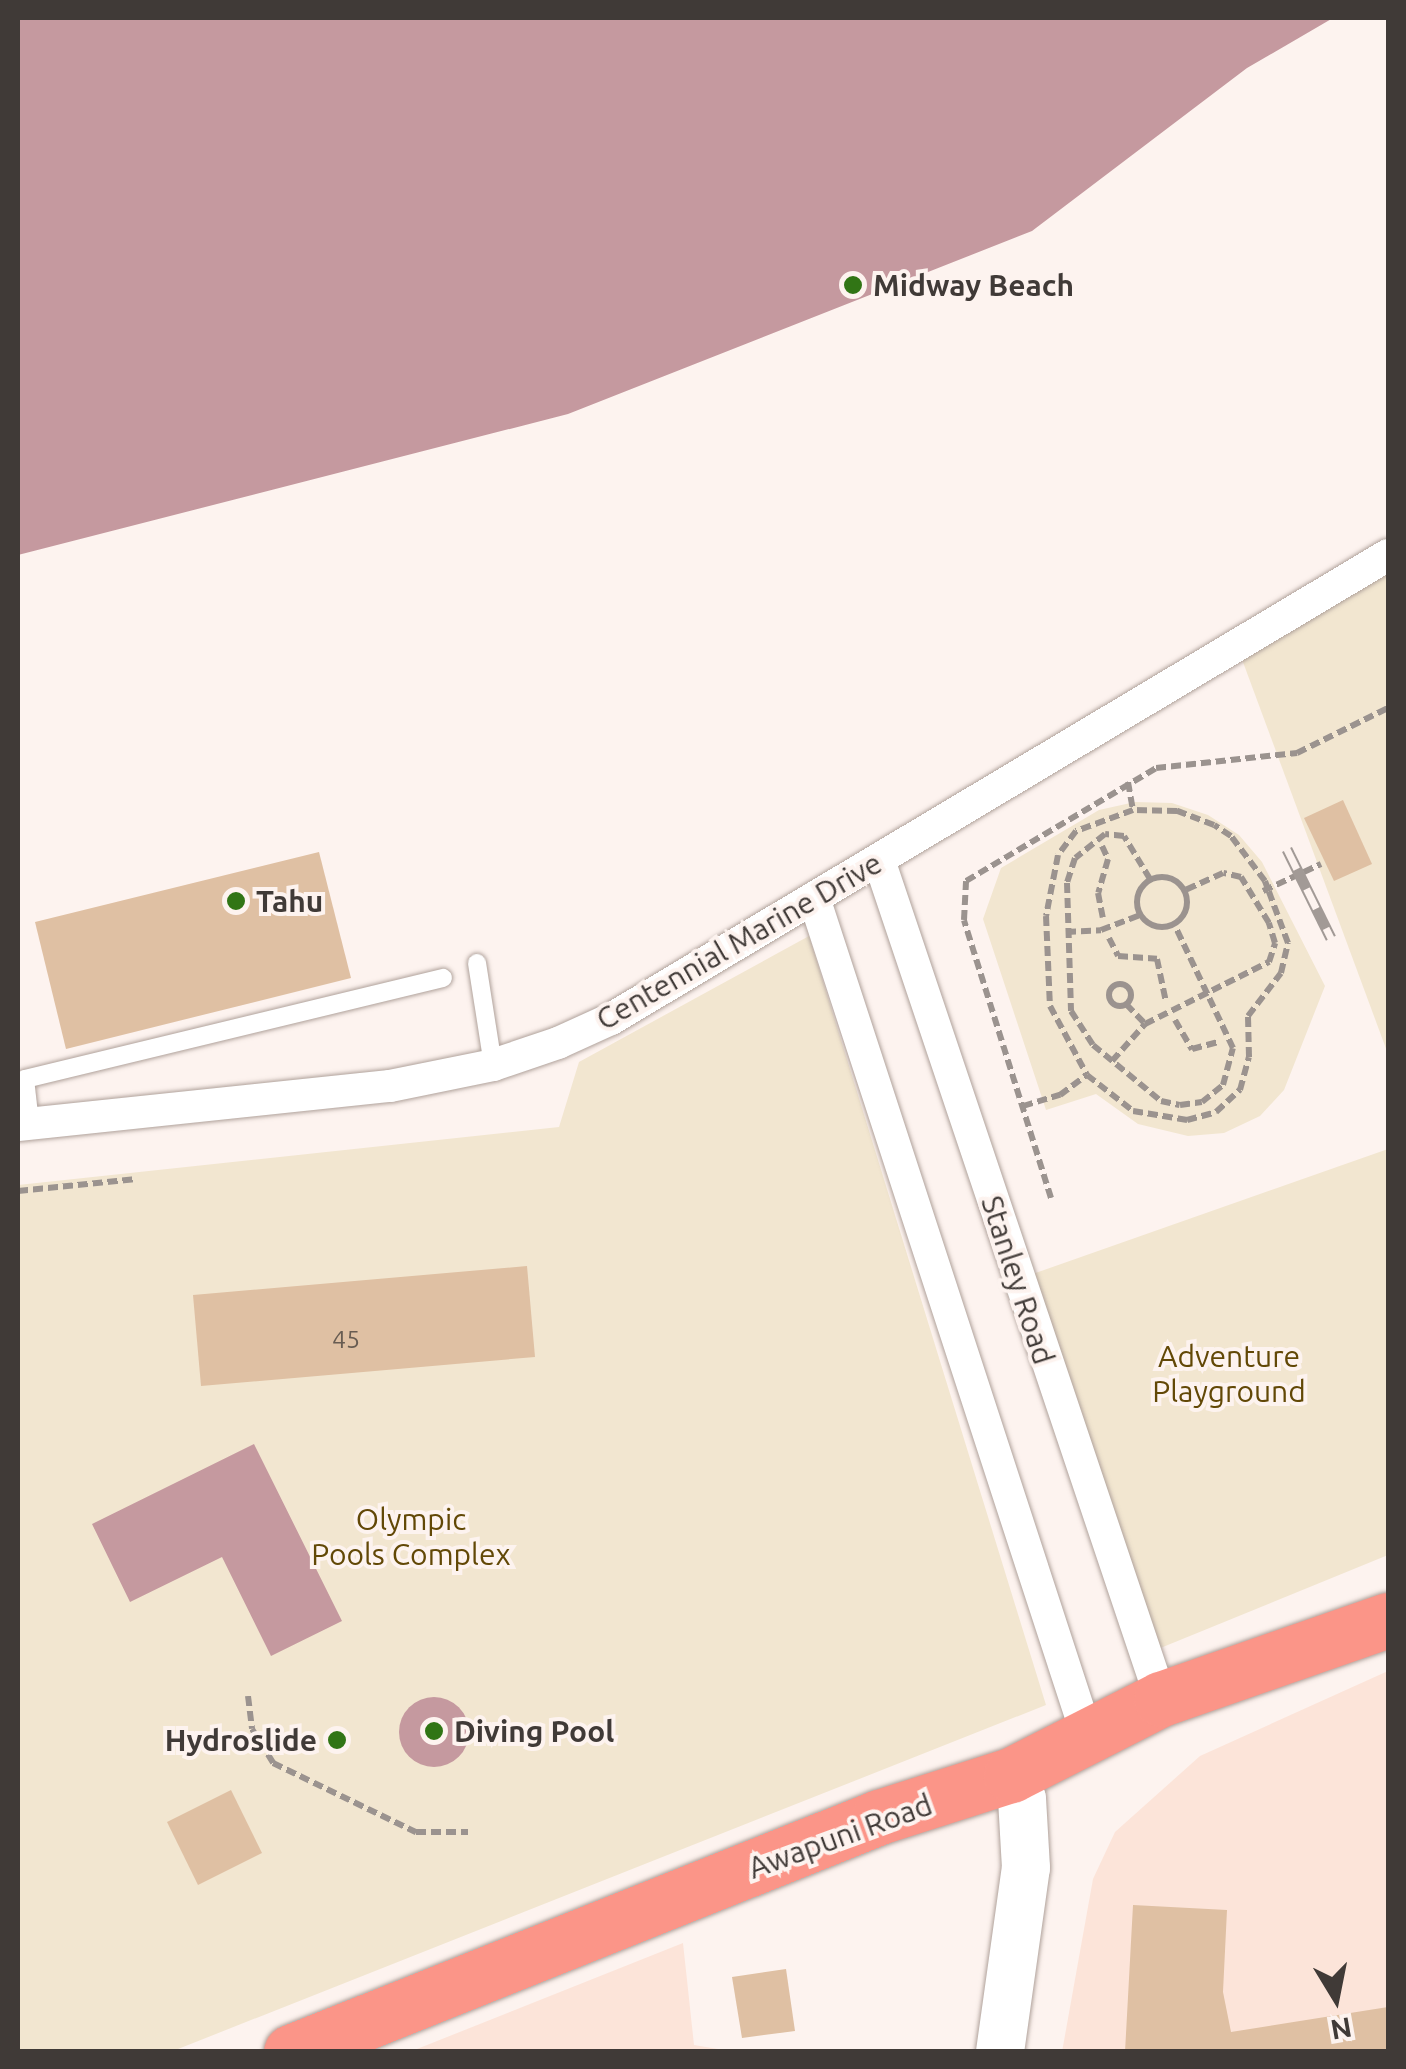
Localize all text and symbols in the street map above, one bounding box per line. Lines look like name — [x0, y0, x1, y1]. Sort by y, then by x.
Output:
place label: Midway Beach — [873, 267, 1074, 303]
marker: Midway Beach — [842, 274, 864, 296]
street label: Centennial Marine Drive — [590, 844, 888, 1038]
place label: Tahu — [256, 883, 323, 919]
marker: Tahu — [225, 890, 247, 912]
street label: Stanley Road — [974, 1191, 1062, 1369]
house number: 45 — [332, 1324, 360, 1354]
park label: Adventure Playground — [1152, 1338, 1306, 1408]
park label: Olympic Pools Complex — [311, 1501, 511, 1572]
place label: Diving Pool — [454, 1713, 614, 1749]
marker: Diving Pool — [423, 1720, 445, 1742]
place label: Hydroslide — [165, 1722, 317, 1758]
marker: Hydroslide — [326, 1729, 348, 1751]
street label: Awapuni Road — [743, 1786, 937, 1886]
north arrow — [1286, 1949, 1386, 2049]
text: N — [1328, 2012, 1354, 2046]

